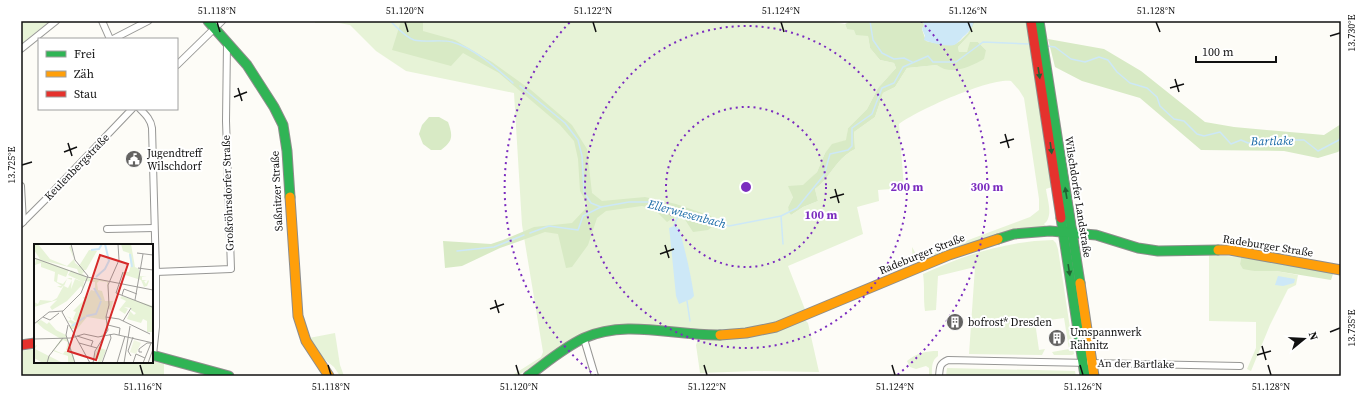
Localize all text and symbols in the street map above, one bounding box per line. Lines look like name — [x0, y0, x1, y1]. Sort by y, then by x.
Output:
text: 51.118°N — [198, 4, 236, 17]
text: 51.120°N — [386, 4, 424, 17]
text: 51.122°N — [574, 4, 612, 17]
text: 51.124°N — [762, 4, 800, 17]
text: 51.126°N — [949, 4, 987, 17]
text: 51.128°N — [1137, 4, 1175, 17]
text: 13.730°E — [1345, 14, 1358, 52]
legend — [38, 38, 178, 110]
scale bar — [1196, 38, 1276, 64]
text: 100 m — [1202, 44, 1234, 60]
text: Frei — [74, 46, 96, 62]
text: Zäh — [74, 66, 94, 82]
one-way arrow — [1036, 67, 1042, 80]
text: Stau — [74, 86, 97, 102]
street label: Keulenbergstraße — [41, 130, 113, 204]
water label: Bartlake — [1250, 133, 1294, 149]
street label: Großröhrsdorfer Straße — [218, 134, 238, 251]
street label: Wilschdorfer Landstraße — [1061, 135, 1095, 259]
one-way arrow — [1048, 142, 1054, 154]
text: 13.725°E — [5, 146, 18, 184]
place label: Jugendtreff Wilschdorf — [146, 146, 204, 174]
public building icon: Jugendtreff Wilschdorf — [124, 149, 144, 169]
street label: Saßnitzer Straße — [267, 150, 287, 232]
text: 200 m — [891, 179, 924, 195]
text: 300 m — [971, 179, 1004, 195]
centre of rings — [739, 180, 753, 194]
one-way arrow — [1063, 187, 1069, 199]
water label: Ellerwiesenbach — [645, 196, 728, 232]
text: 100 m — [805, 207, 838, 223]
street label: Radeburger Straße — [877, 230, 968, 278]
street label: Radeburger Straße — [1222, 231, 1315, 261]
inset map — [34, 244, 153, 363]
one-way arrow — [1066, 264, 1072, 277]
text: 13.735°E — [1345, 309, 1358, 347]
building icon: bofrost* Dresden — [945, 312, 965, 332]
place label: bofrost* Dresden — [968, 315, 1052, 330]
north arrow — [1284, 319, 1324, 359]
place label: Umspannwerk Rähnitz — [1070, 325, 1143, 353]
building icon: Umspannwerk Rähnitz — [1047, 328, 1067, 348]
text: N — [1305, 330, 1321, 342]
street label: An der Bartlake — [1098, 356, 1175, 372]
text: 51.116°N — [124, 380, 162, 393]
text: 51.118°N — [312, 380, 350, 393]
text: 51.120°N — [500, 380, 538, 393]
text: 51.122°N — [688, 380, 726, 393]
text: 51.124°N — [876, 380, 914, 393]
text: 51.126°N — [1064, 380, 1102, 393]
text: 51.128°N — [1252, 380, 1290, 393]

